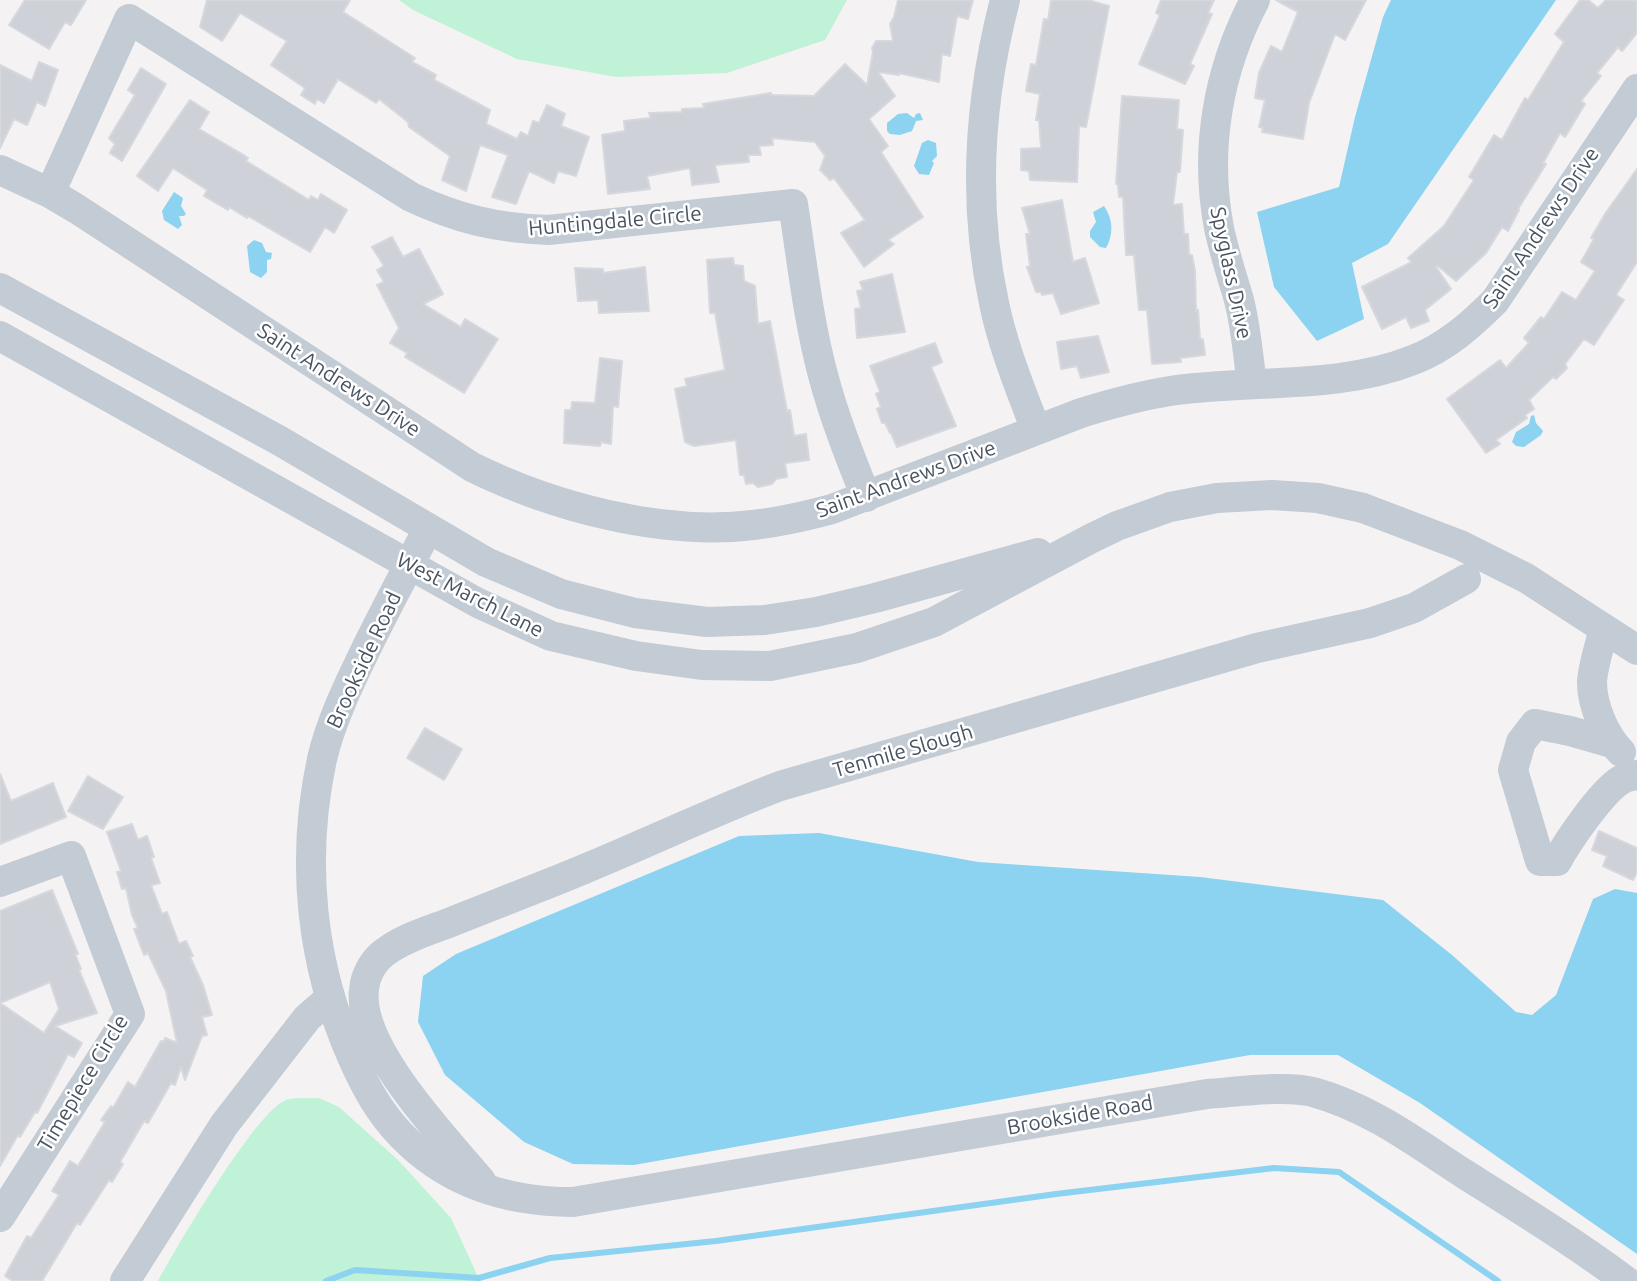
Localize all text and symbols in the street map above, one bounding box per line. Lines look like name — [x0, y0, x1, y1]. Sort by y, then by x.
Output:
street label: Saint Andrews Drive — [1478, 142, 1604, 314]
street label: Huntingdale Circle — [527, 201, 703, 241]
street label: Spyglass Drive — [1205, 205, 1257, 341]
street label: Saint Andrews Drive — [253, 318, 425, 442]
street label: Saint Andrews Drive — [813, 435, 999, 523]
street label: West March Lane — [392, 547, 548, 643]
street label: Brookside Road — [321, 588, 407, 732]
street label: Tenmile Slough — [830, 719, 976, 783]
street label: Timepiece Circle — [32, 1010, 134, 1156]
street label: Brookside Road — [1005, 1090, 1155, 1140]

